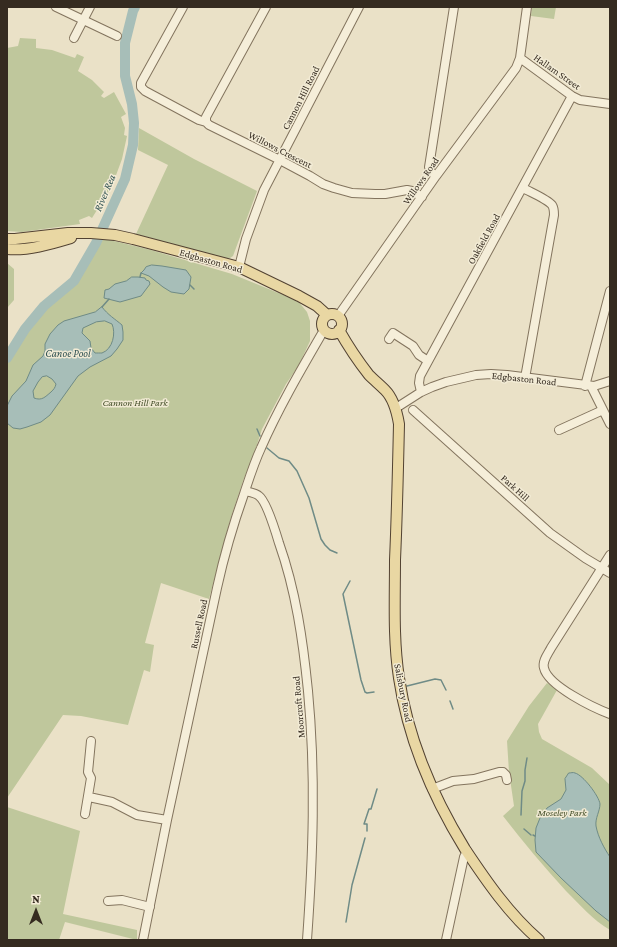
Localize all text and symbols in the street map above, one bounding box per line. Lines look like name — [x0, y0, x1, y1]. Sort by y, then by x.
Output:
street label: Hallam Street — [531, 51, 583, 93]
street label: Cannon Hill Road — [280, 64, 322, 132]
street label: Willows Crescent — [246, 129, 314, 171]
street label: Willows Road — [400, 155, 442, 207]
water label: River Rea — [91, 173, 119, 213]
street label: Oakfield Road — [465, 212, 503, 266]
street label: Edgbaston Road — [178, 246, 244, 276]
water label: Canoe Pool — [45, 347, 91, 361]
street label: Edgbaston Road — [491, 370, 557, 388]
park label: Cannon Hill Park — [102, 397, 168, 409]
street label: Park Hill — [498, 472, 532, 504]
street label: Russell Road — [188, 598, 210, 650]
street label: Salisbury Road — [391, 663, 415, 723]
street label: Moorcroft Road — [290, 675, 308, 739]
park label: Moseley Park — [537, 807, 587, 819]
north arrow — [16, 891, 56, 931]
text: N — [32, 893, 40, 905]

